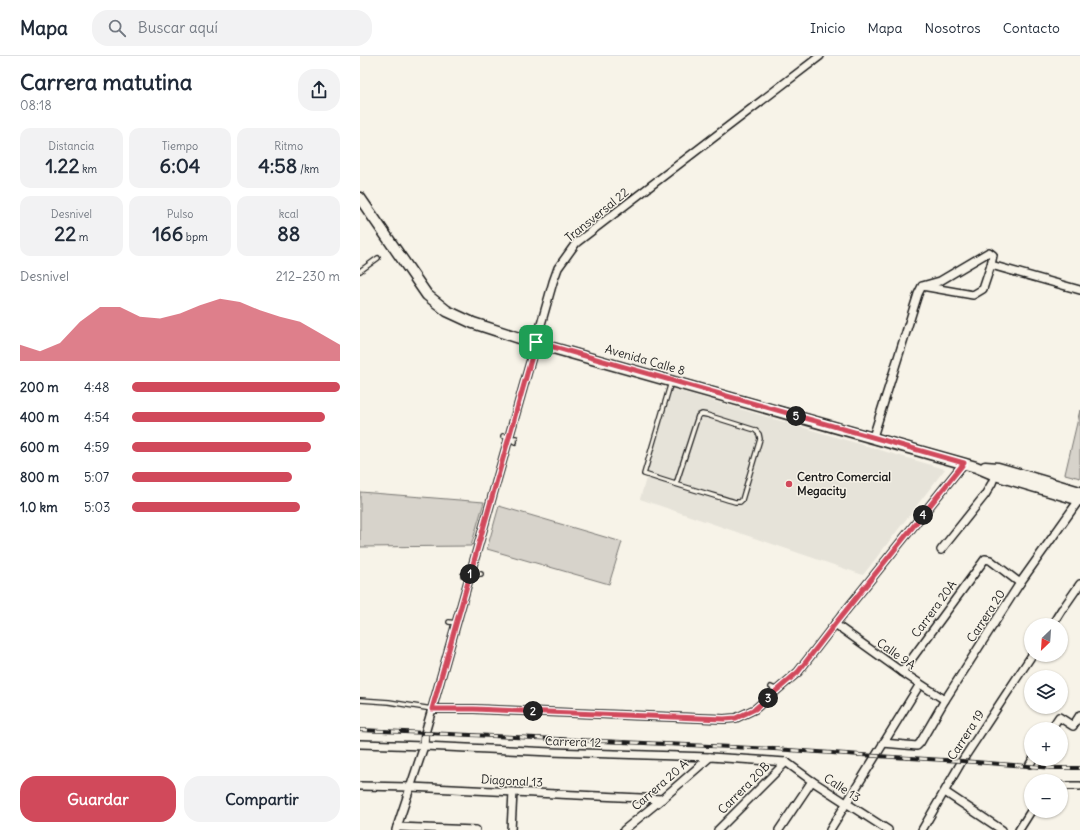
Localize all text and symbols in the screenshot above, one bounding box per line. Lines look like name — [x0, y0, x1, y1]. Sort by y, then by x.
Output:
search box — [92, 10, 372, 46]
text: Mapa — [20, 16, 68, 40]
icon: search — [106, 17, 128, 39]
text: Buscar aquí — [138, 18, 218, 37]
text: Inicio — [810, 19, 845, 37]
text: Mapa — [867, 19, 903, 37]
text: Nosotros — [925, 19, 981, 37]
text: Contacto — [1003, 19, 1060, 37]
text: Carrera matutina — [20, 68, 192, 96]
button: share — [298, 69, 340, 111]
text: 08:18 — [20, 97, 52, 114]
text: Distancia — [48, 139, 94, 153]
text: Tiempo — [162, 139, 198, 153]
text: Ritmo — [274, 139, 303, 153]
text: 1.22 — [45, 153, 79, 178]
text: 6:04 — [160, 153, 200, 178]
text: 4:58 — [258, 153, 297, 178]
text: km — [79, 162, 97, 176]
text: /km — [297, 162, 319, 176]
street label: Transversal 22 — [562, 184, 632, 245]
text: Desnivel — [51, 207, 92, 221]
text: Pulso — [167, 207, 193, 221]
text: kcal — [279, 207, 299, 221]
text: 22 — [54, 221, 76, 246]
text: 166 — [152, 221, 183, 246]
text: 88 — [277, 221, 300, 246]
text: m — [76, 230, 88, 244]
text: bpm — [183, 230, 208, 244]
text: Desnivel — [20, 268, 69, 285]
text: 212–230 m — [276, 268, 340, 285]
pin — [519, 325, 553, 359]
icon: arrive — [525, 331, 547, 353]
street label: Avenida Calle 8 — [603, 341, 687, 378]
text: 200 m — [20, 379, 59, 396]
text: 4:48 — [84, 379, 109, 396]
pin: 5 — [786, 406, 806, 426]
text: 400 m — [20, 409, 59, 426]
text: 4:54 — [84, 409, 109, 426]
text: 5 — [793, 409, 799, 423]
text: 600 m — [20, 439, 59, 456]
text: 4:59 — [84, 439, 109, 456]
text: 800 m — [20, 469, 59, 486]
text: 5:07 — [84, 469, 109, 486]
place label: Centro Comercial Megacity — [797, 469, 891, 499]
marker: Centro Comercial Megacity — [784, 479, 794, 489]
text: 1.0 km — [20, 499, 58, 516]
text: 5:03 — [84, 499, 110, 516]
pin: 4 — [913, 505, 933, 525]
text: 4 — [920, 508, 926, 522]
pin: 1 — [460, 564, 480, 584]
text: 1 — [468, 567, 472, 581]
street label: Carrera 20A — [908, 577, 960, 640]
street label: Carrera 20 — [963, 587, 1008, 645]
north arrow — [1024, 618, 1068, 662]
map controls — [1024, 618, 1068, 818]
street label: Calle 9A — [874, 635, 919, 673]
button: layers — [1024, 670, 1068, 714]
pin: 3 — [758, 688, 778, 708]
text: 3 — [765, 691, 771, 705]
pin: 2 — [523, 701, 543, 721]
text: 2 — [530, 704, 536, 718]
street label: Carrera 19 — [944, 707, 987, 763]
button: + — [1024, 722, 1068, 766]
street label: Carrera 12 — [545, 733, 602, 750]
street label: Carrera 20 A — [628, 756, 691, 813]
street label: Carrera 20B — [715, 758, 773, 817]
street label: Calle 13 — [821, 770, 864, 805]
street label: Diagonal 13 — [480, 771, 544, 790]
button: − — [1024, 774, 1068, 818]
button: Guardar — [20, 776, 176, 822]
button: Compartir — [184, 776, 340, 822]

